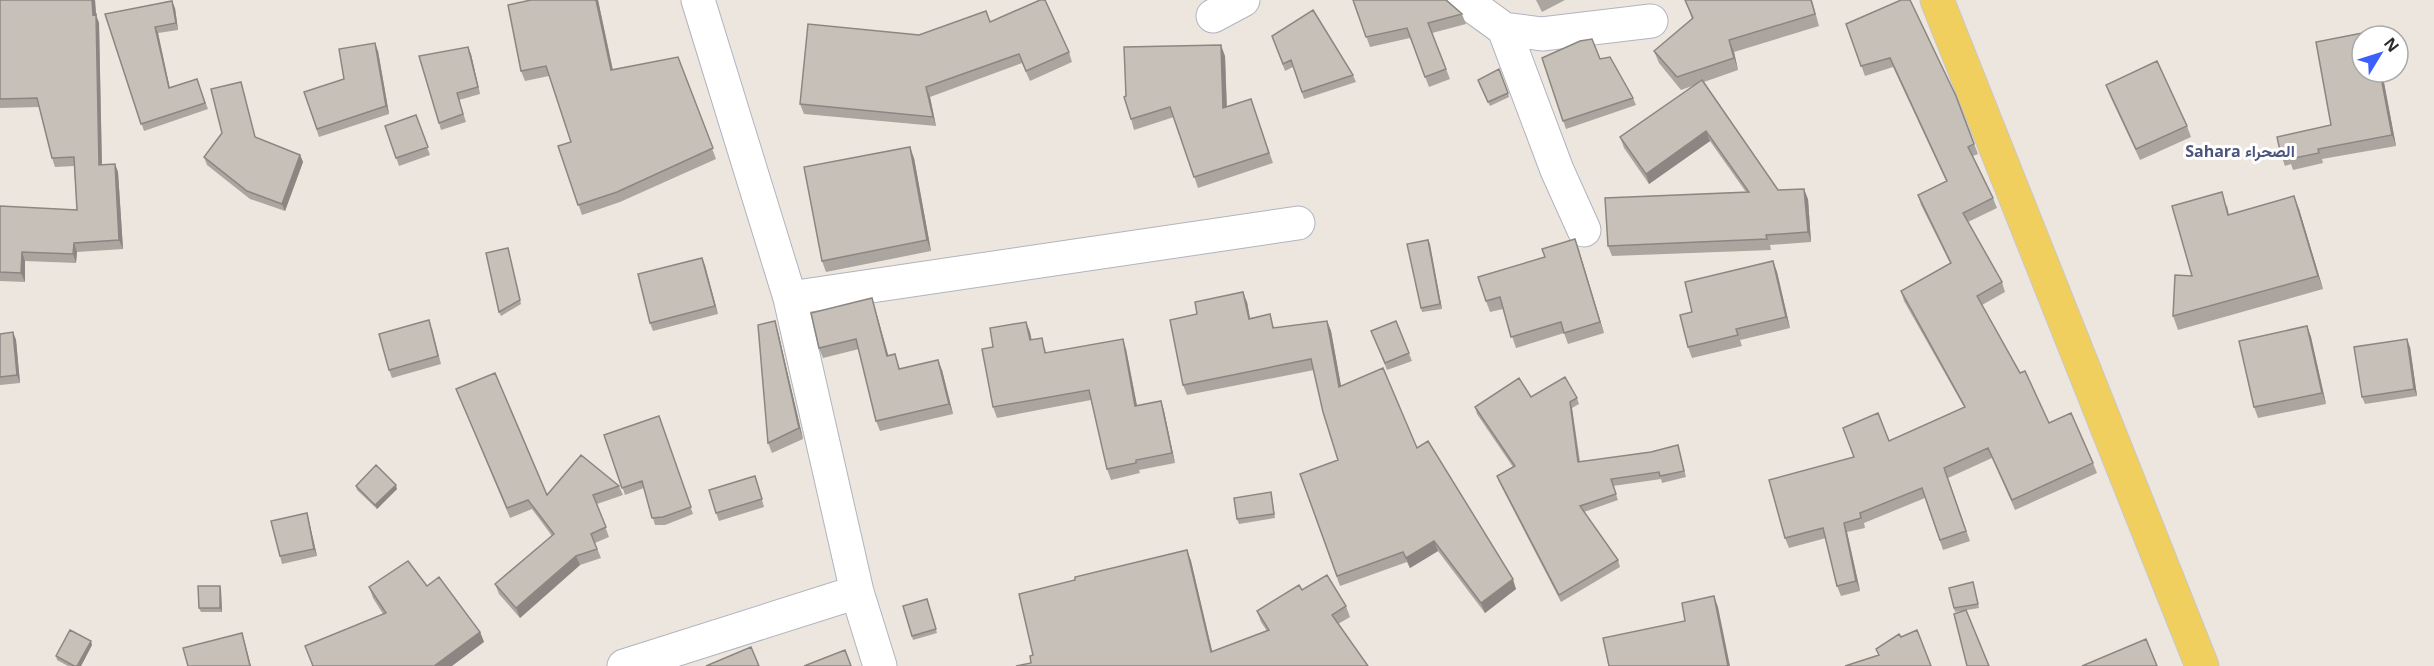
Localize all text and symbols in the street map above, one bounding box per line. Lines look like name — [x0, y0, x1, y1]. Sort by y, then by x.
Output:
north arrow — [2350, 24, 2410, 84]
text: N — [2379, 33, 2404, 57]
district label: Sahara الصحراء — [2185, 140, 2295, 162]

